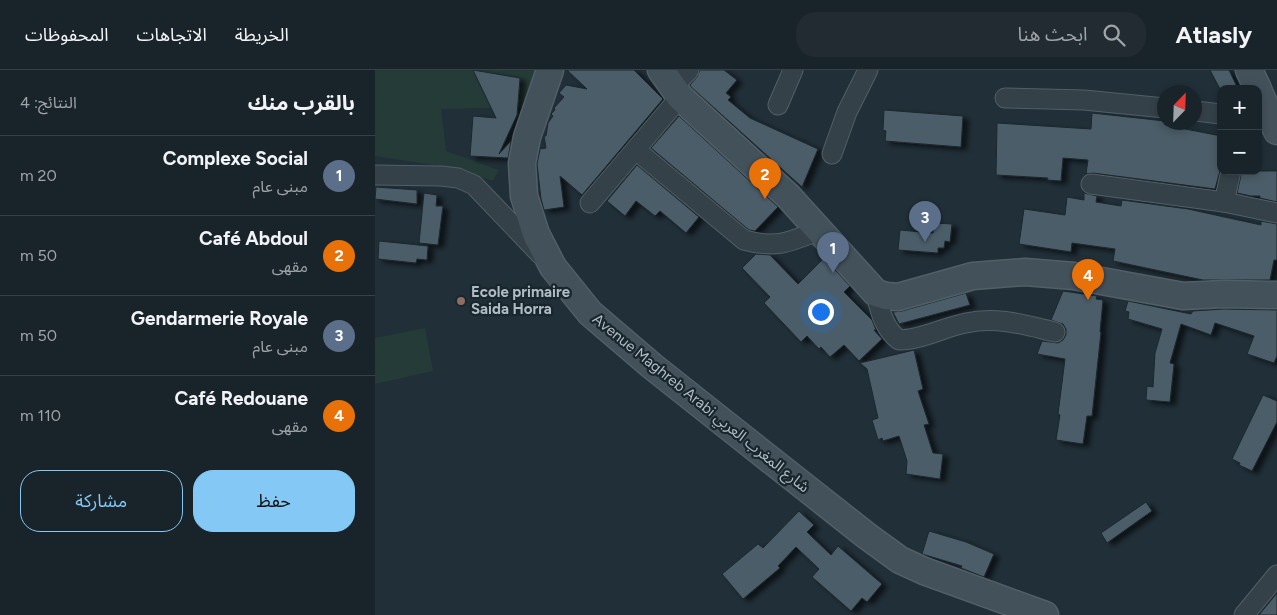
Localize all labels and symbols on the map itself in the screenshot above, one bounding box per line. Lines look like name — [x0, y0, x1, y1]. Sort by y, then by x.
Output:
north arrow — [1157, 85, 1202, 130]
pin: 2 — [749, 158, 781, 199]
pin: 3 — [909, 201, 941, 242]
pin: 1 — [817, 232, 849, 273]
pin: 4 — [1072, 259, 1104, 300]
place label: Ecole primaire Saida Horra — [471, 283, 571, 318]
marker: Ecole primaire Saida Horra — [455, 295, 467, 307]
your location — [808, 299, 834, 325]
street label: Avenue Maghreb Arabi شارع المغرب العربي — [587, 310, 813, 499]

